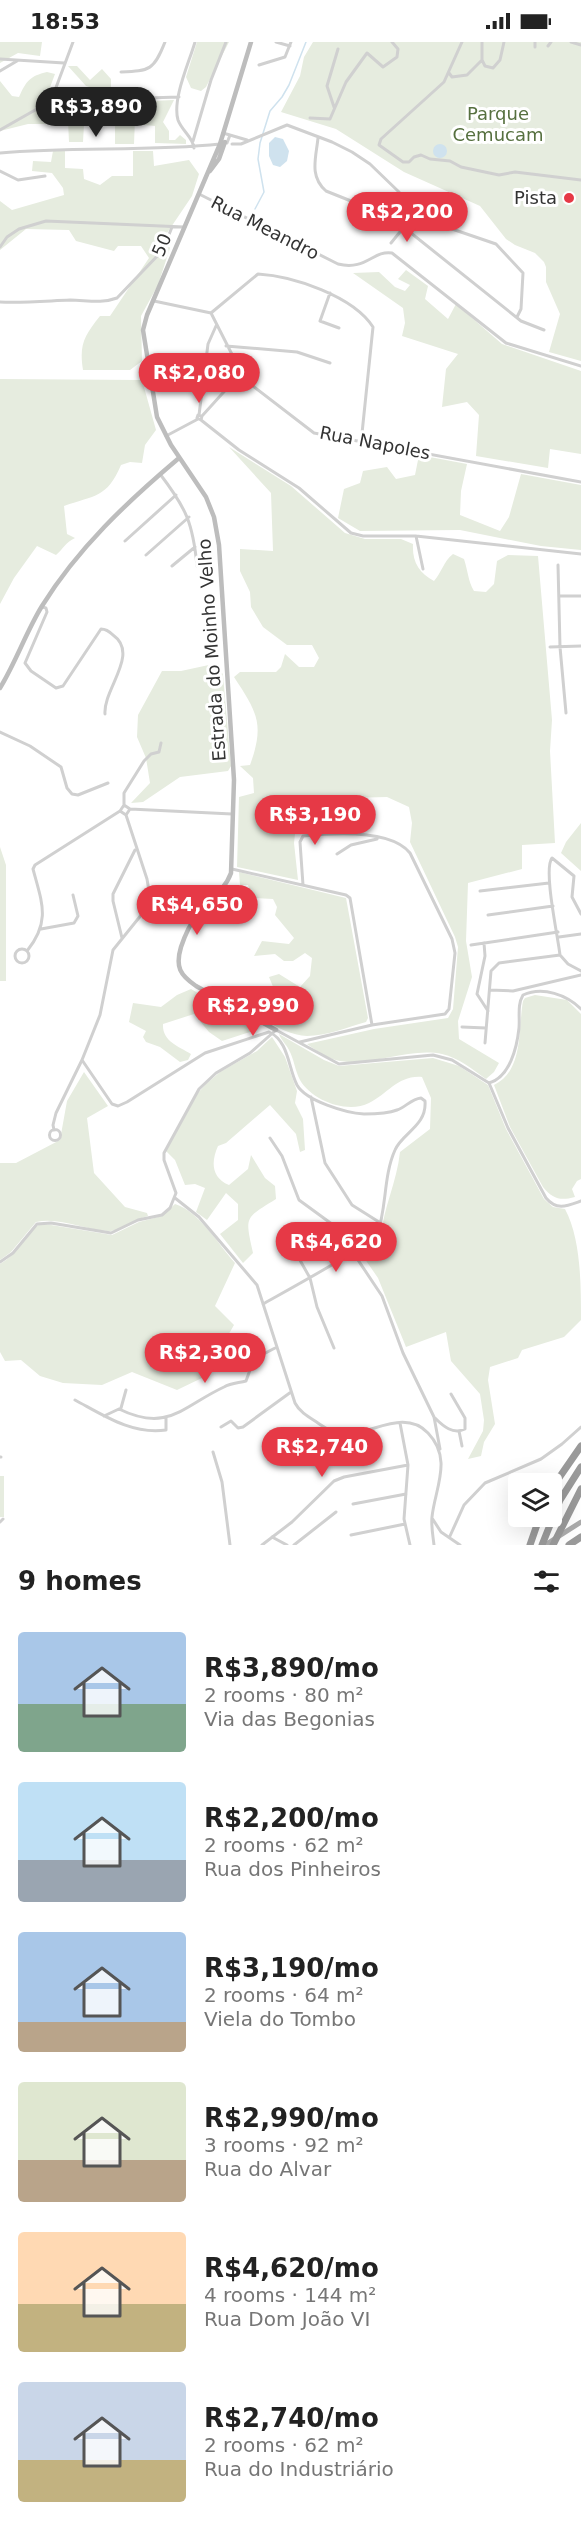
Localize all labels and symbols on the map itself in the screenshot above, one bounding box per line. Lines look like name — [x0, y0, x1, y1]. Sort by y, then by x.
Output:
pin: R$3,890 — [41, 87, 151, 138]
park label: Parque Cemucam — [452, 103, 544, 145]
place label: Pista — [514, 187, 557, 208]
street label: Rua Meandro — [208, 191, 323, 264]
marker: Pista — [562, 191, 576, 205]
pin: R$2,200 — [352, 192, 462, 243]
street label: 50 — [147, 230, 176, 259]
pin: R$2,080 — [144, 353, 254, 404]
street label: Rua Napoles — [318, 421, 432, 464]
street label: Estrada do Moinho Velho — [193, 538, 230, 762]
pin: R$3,190 — [260, 795, 370, 846]
pin: R$4,650 — [142, 885, 252, 936]
pin: R$2,990 — [198, 986, 308, 1037]
pin: R$4,620 — [281, 1222, 391, 1273]
pin: R$2,300 — [150, 1333, 260, 1384]
pin: R$2,740 — [267, 1427, 377, 1478]

